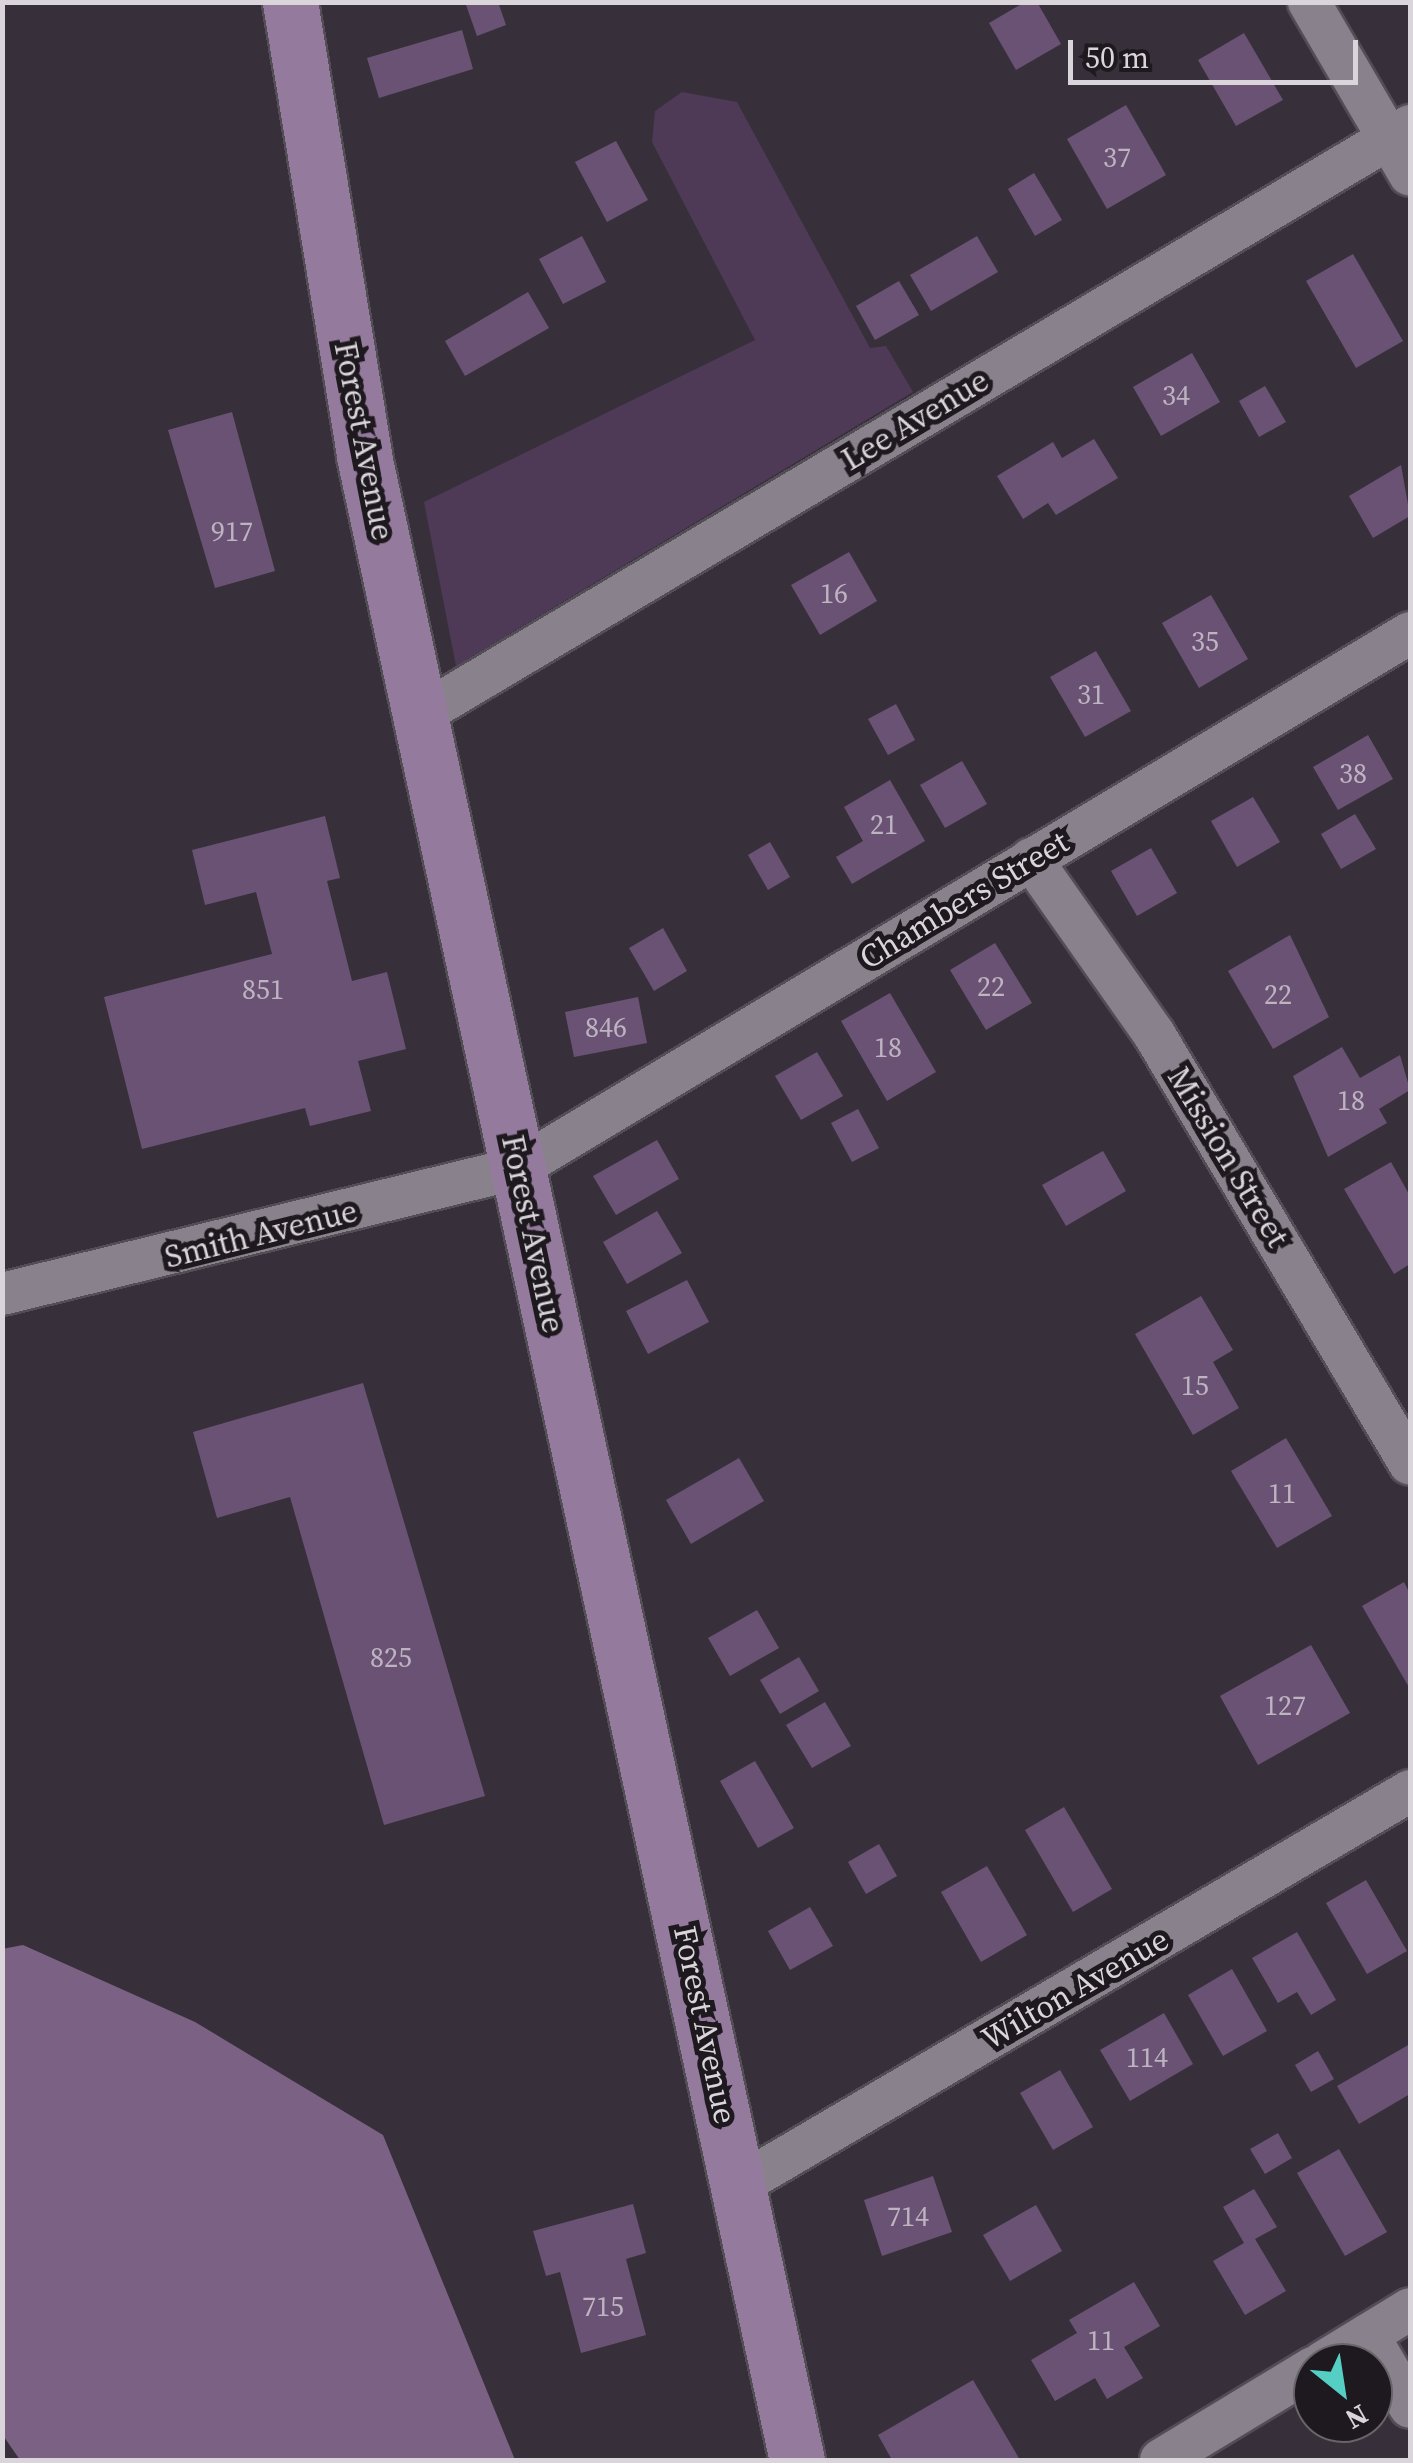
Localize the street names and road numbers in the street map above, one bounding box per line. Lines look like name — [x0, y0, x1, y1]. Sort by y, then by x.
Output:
street label: Forest Avenue — [326, 339, 402, 543]
street label: Lee Avenue — [835, 361, 995, 479]
street label: Chambers Street — [853, 823, 1075, 977]
street label: Mission Street — [1159, 1060, 1297, 1254]
street label: Forest Avenue — [493, 1132, 573, 1336]
street label: Smith Avenue — [161, 1192, 361, 1276]
street label: Wilton Avenue — [975, 1920, 1175, 2058]
street label: Forest Avenue — [665, 1923, 745, 2127]

